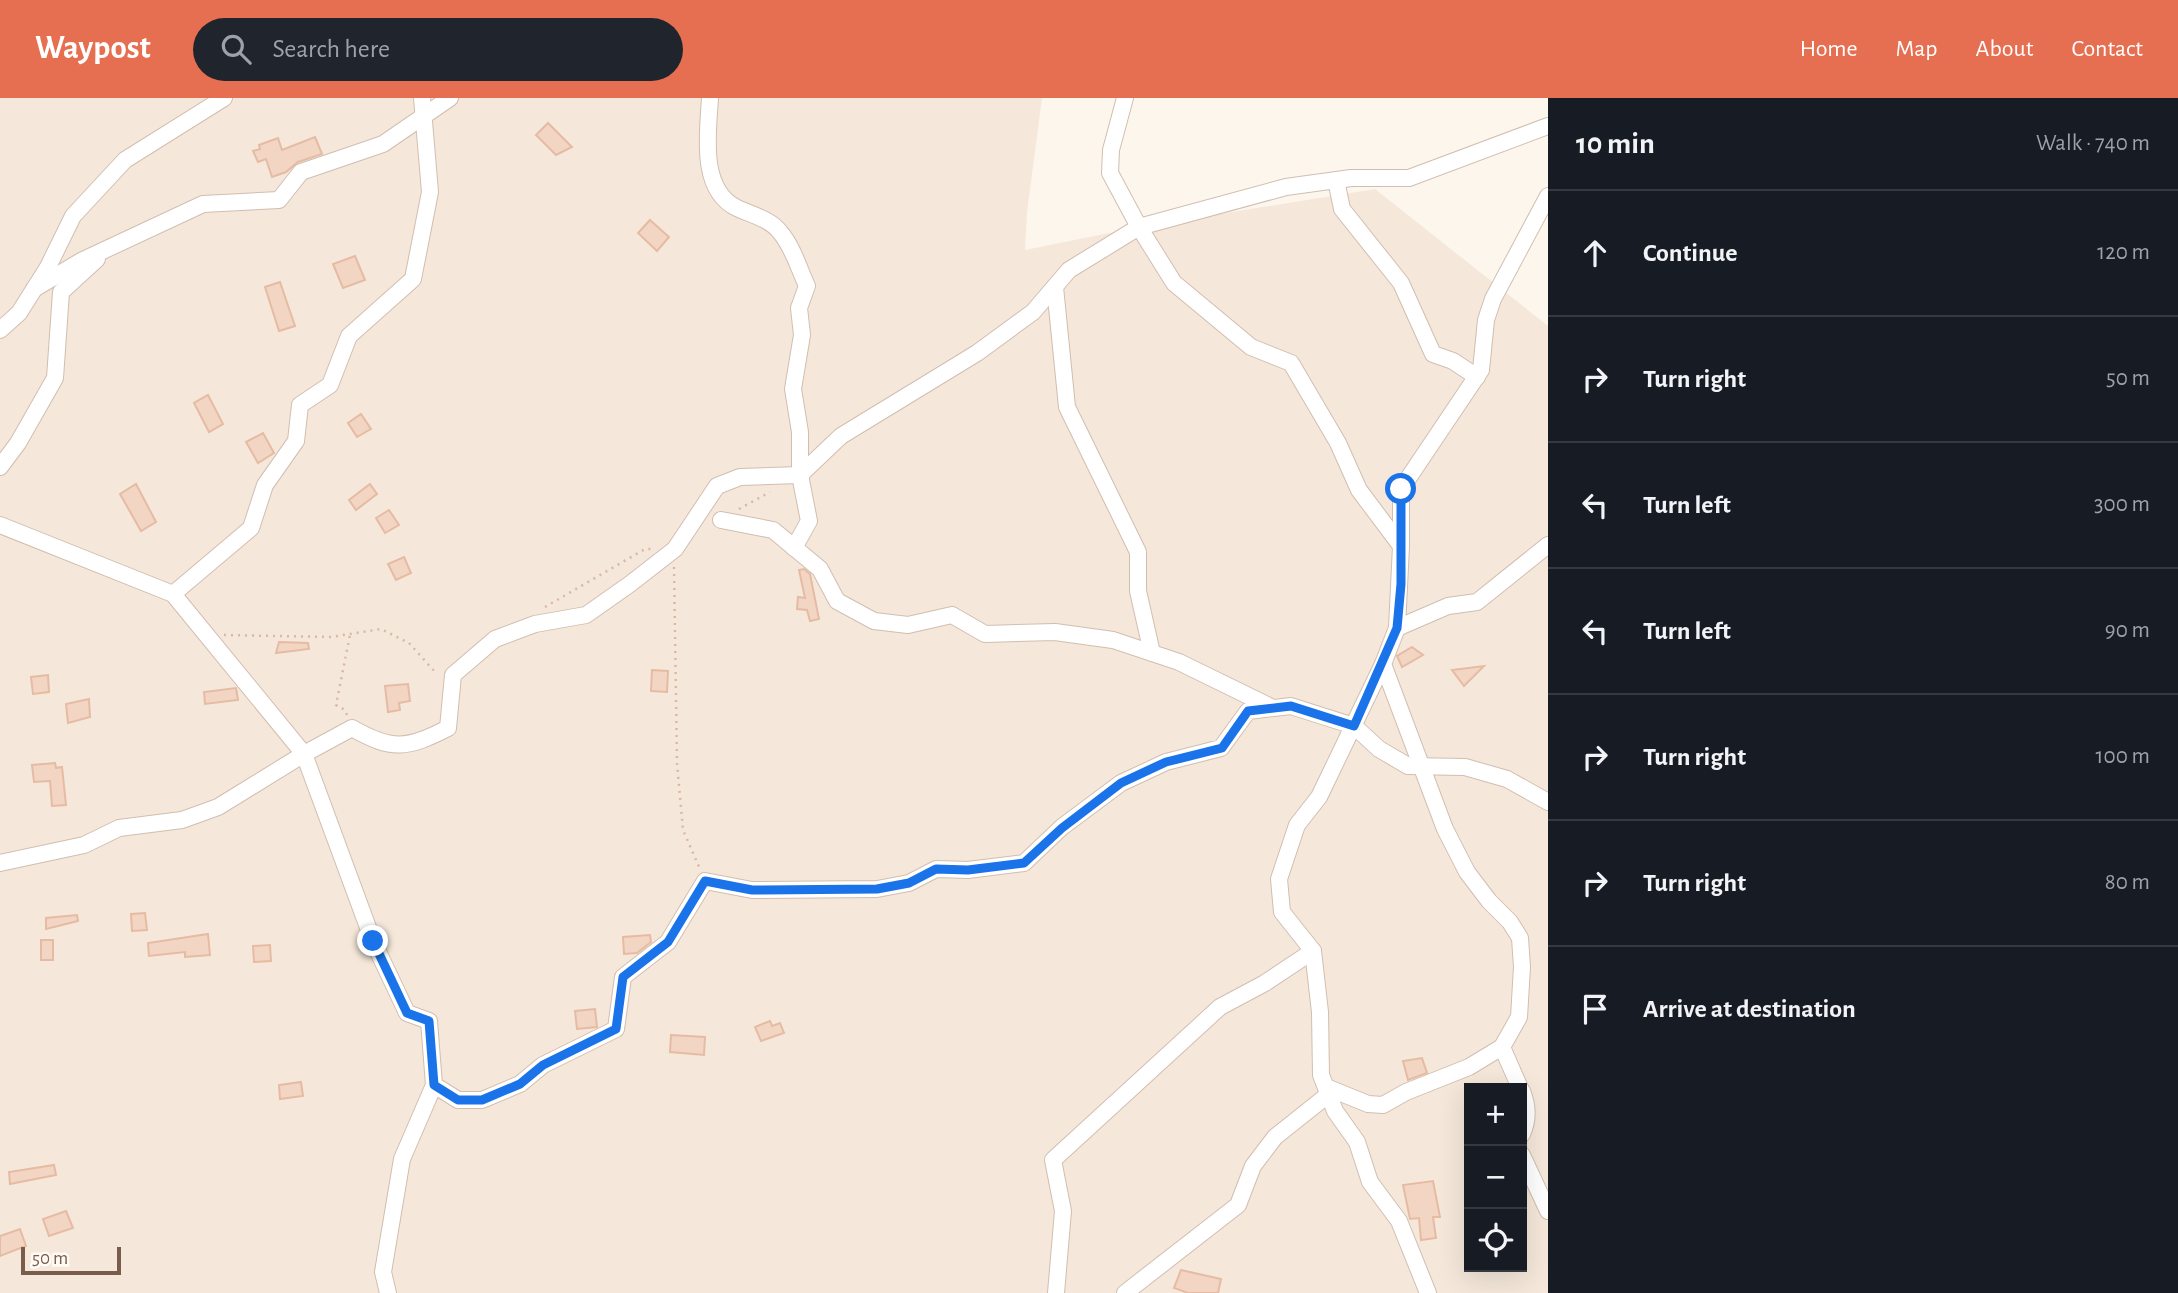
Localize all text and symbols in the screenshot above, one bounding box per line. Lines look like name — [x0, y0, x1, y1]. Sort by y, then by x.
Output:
search box — [193, 18, 683, 81]
icon: search — [217, 30, 255, 68]
text: Waypost — [35, 32, 151, 65]
text: Search here — [273, 36, 390, 62]
text: Home — [1800, 37, 1858, 61]
text: Map — [1896, 37, 1938, 61]
text: About — [1976, 37, 2033, 61]
text: Contact — [2071, 37, 2143, 61]
text: 10 min — [1576, 129, 1655, 159]
text: Walk · 740 m — [2036, 132, 2150, 155]
icon: ahead — [1576, 234, 1614, 272]
text: Continue — [1643, 240, 1738, 266]
text: 120 m — [2097, 241, 2150, 264]
icon: right — [1576, 360, 1614, 398]
text: Turn right — [1643, 366, 1746, 392]
text: 50 m — [2106, 367, 2150, 390]
route start — [1385, 473, 1416, 504]
icon: left — [1576, 486, 1614, 524]
text: Turn left — [1643, 492, 1731, 518]
text: 300 m — [2094, 493, 2150, 516]
icon: left — [1576, 612, 1614, 650]
text: Turn left — [1643, 618, 1731, 644]
text: 90 m — [2105, 619, 2150, 642]
icon: right — [1576, 738, 1614, 776]
text: Turn right — [1643, 744, 1746, 770]
text: 100 m — [2096, 745, 2150, 768]
icon: right — [1576, 864, 1614, 902]
text: Turn right — [1643, 870, 1746, 896]
text: 80 m — [2105, 871, 2150, 894]
route end — [357, 925, 388, 956]
icon: arrive — [1576, 990, 1614, 1028]
text: Arrive at destination — [1643, 996, 1856, 1022]
map controls — [1464, 1083, 1527, 1272]
button: + — [1464, 1083, 1527, 1146]
button: − — [1464, 1146, 1527, 1209]
button: locate — [1464, 1209, 1527, 1272]
scale bar — [21, 1244, 121, 1276]
text: 50 m — [32, 1249, 68, 1268]

